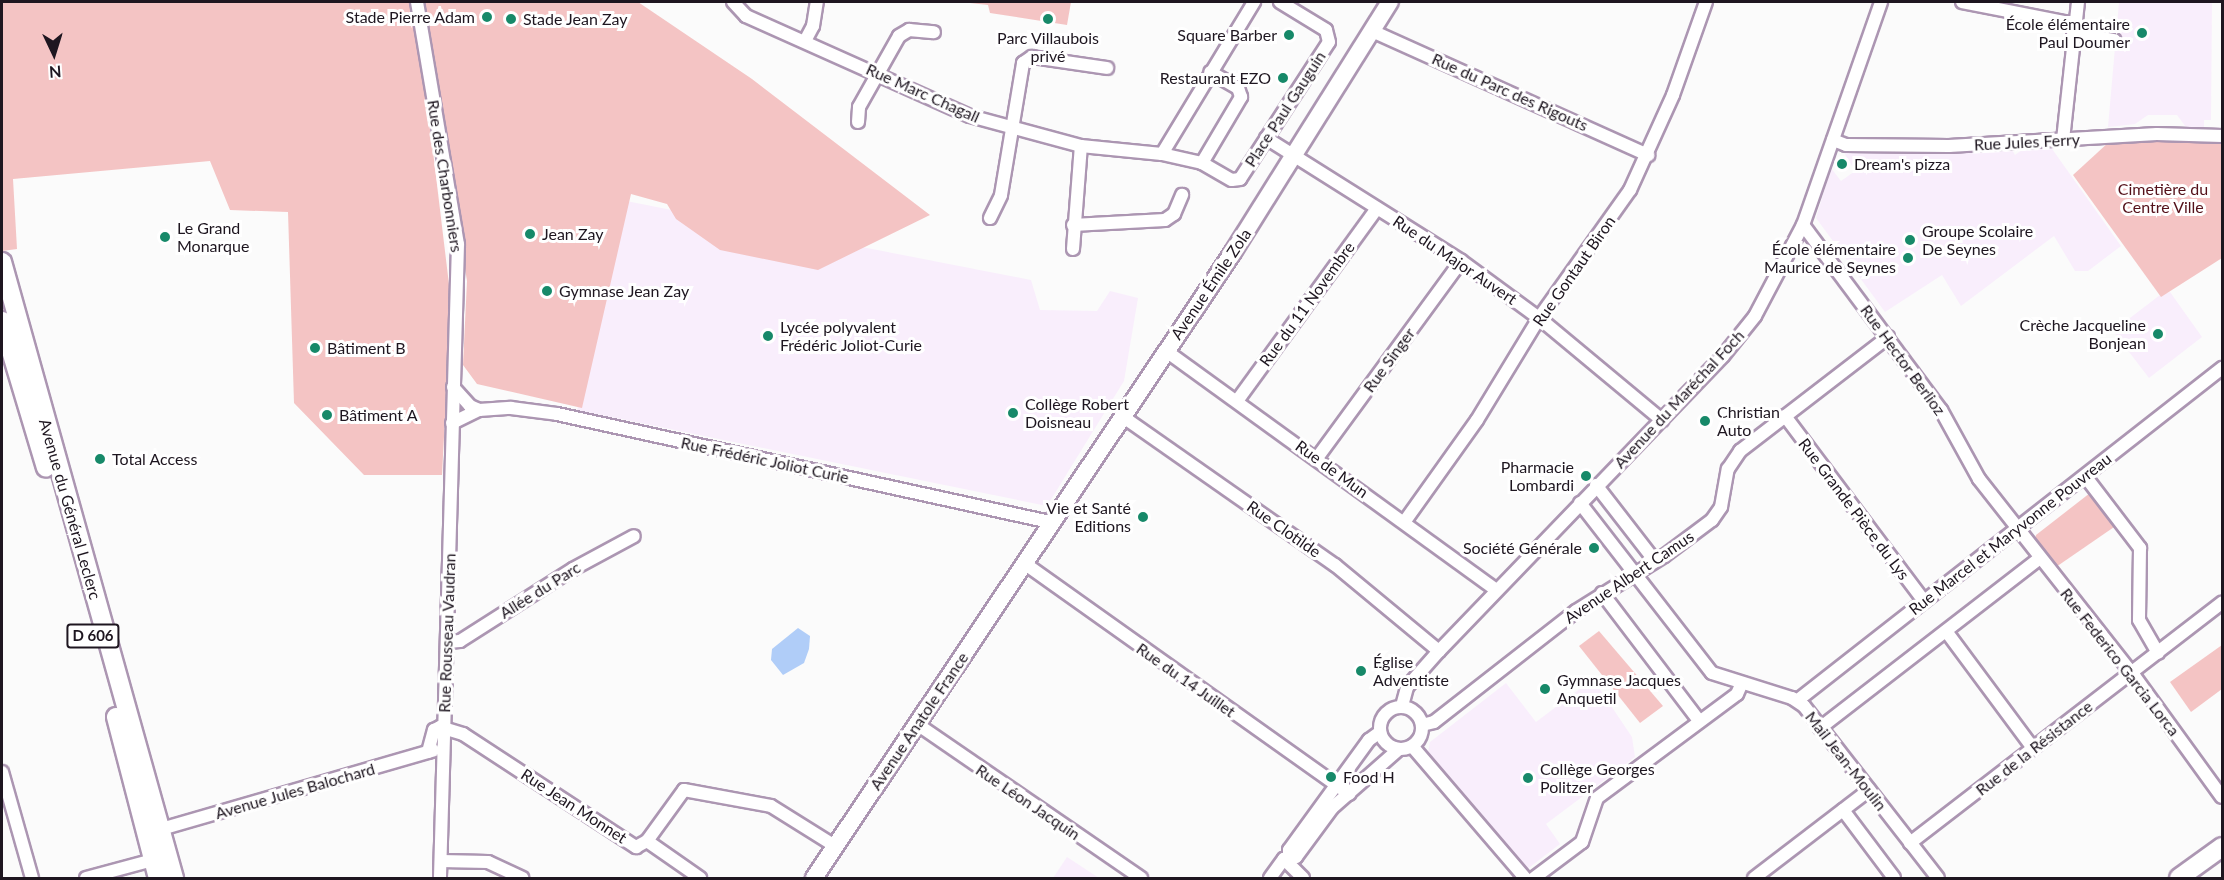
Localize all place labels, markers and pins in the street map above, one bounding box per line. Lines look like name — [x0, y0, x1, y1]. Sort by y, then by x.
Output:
place label: Stade Pierre Adam — [345, 7, 475, 27]
place label: Stade Jean Zay — [523, 9, 628, 29]
marker: Stade Pierre Adam — [480, 10, 494, 24]
marker: Stade Jean Zay — [504, 12, 518, 26]
marker: Parc Villaubois privé — [1041, 12, 1055, 26]
place label: École élémentaire Paul Doumer — [2006, 14, 2130, 52]
place label: Square Barber — [1177, 25, 1277, 45]
marker: École élémentaire Paul Doumer — [2135, 26, 2149, 40]
place label: Parc Villaubois privé — [997, 28, 1099, 66]
marker: Square Barber — [1282, 28, 1296, 42]
place label: Restaurant EZO — [1160, 68, 1271, 88]
marker: Restaurant EZO — [1276, 71, 1290, 85]
place label: Dream's pizza — [1854, 154, 1950, 174]
marker: Dream's pizza — [1835, 157, 1849, 171]
place label: Le Grand Monarque — [177, 218, 249, 256]
place label: Groupe Scolaire De Seynes — [1922, 221, 2033, 259]
place label: Jean Zay — [542, 224, 603, 244]
marker: Jean Zay — [523, 227, 537, 241]
marker: Le Grand Monarque — [158, 230, 172, 244]
marker: Groupe Scolaire De Seynes — [1903, 233, 1917, 247]
place label: École élémentaire Maurice de Seynes — [1764, 239, 1896, 277]
marker: École élémentaire Maurice de Seynes — [1901, 251, 1915, 265]
place label: Gymnase Jean Zay — [559, 281, 690, 301]
marker: Gymnase Jean Zay — [540, 284, 554, 298]
place label: Crèche Jacqueline Bonjean — [2019, 315, 2146, 353]
place label: Lycée polyvalent Frédéric Joliot-Curie — [780, 317, 922, 355]
marker: Crèche Jacqueline Bonjean — [2151, 327, 2165, 341]
marker: Lycée polyvalent Frédéric Joliot-Curie — [761, 329, 775, 343]
place label: Bâtiment B — [327, 338, 406, 358]
marker: Bâtiment B — [308, 341, 322, 355]
place label: Collège Robert Doisneau — [1025, 394, 1129, 432]
place label: Christian Auto — [1717, 402, 1780, 440]
place label: Bâtiment A — [339, 405, 418, 425]
marker: Collège Robert Doisneau — [1006, 406, 1020, 420]
marker: Bâtiment A — [320, 408, 334, 422]
marker: Christian Auto — [1698, 414, 1712, 428]
place label: Total Access — [112, 449, 198, 469]
marker: Total Access — [93, 452, 107, 466]
place label: Pharmacie Lombardi — [1501, 457, 1574, 495]
marker: Pharmacie Lombardi — [1579, 469, 1593, 483]
place label: Vie et Santé Editions — [1046, 498, 1131, 536]
marker: Vie et Santé Editions — [1136, 510, 1150, 524]
place label: Société Générale — [1463, 538, 1582, 558]
marker: Société Générale — [1587, 541, 1601, 555]
place label: Église Adventiste — [1373, 652, 1449, 690]
marker: Église Adventiste — [1354, 664, 1368, 678]
place label: Gymnase Jacques Anquetil — [1557, 670, 1681, 708]
marker: Gymnase Jacques Anquetil — [1538, 682, 1552, 696]
place label: Collège Georges Politzer — [1540, 759, 1655, 797]
place label: Food H — [1343, 767, 1395, 787]
marker: Food H — [1324, 770, 1338, 784]
marker: Collège Georges Politzer — [1521, 771, 1535, 785]

